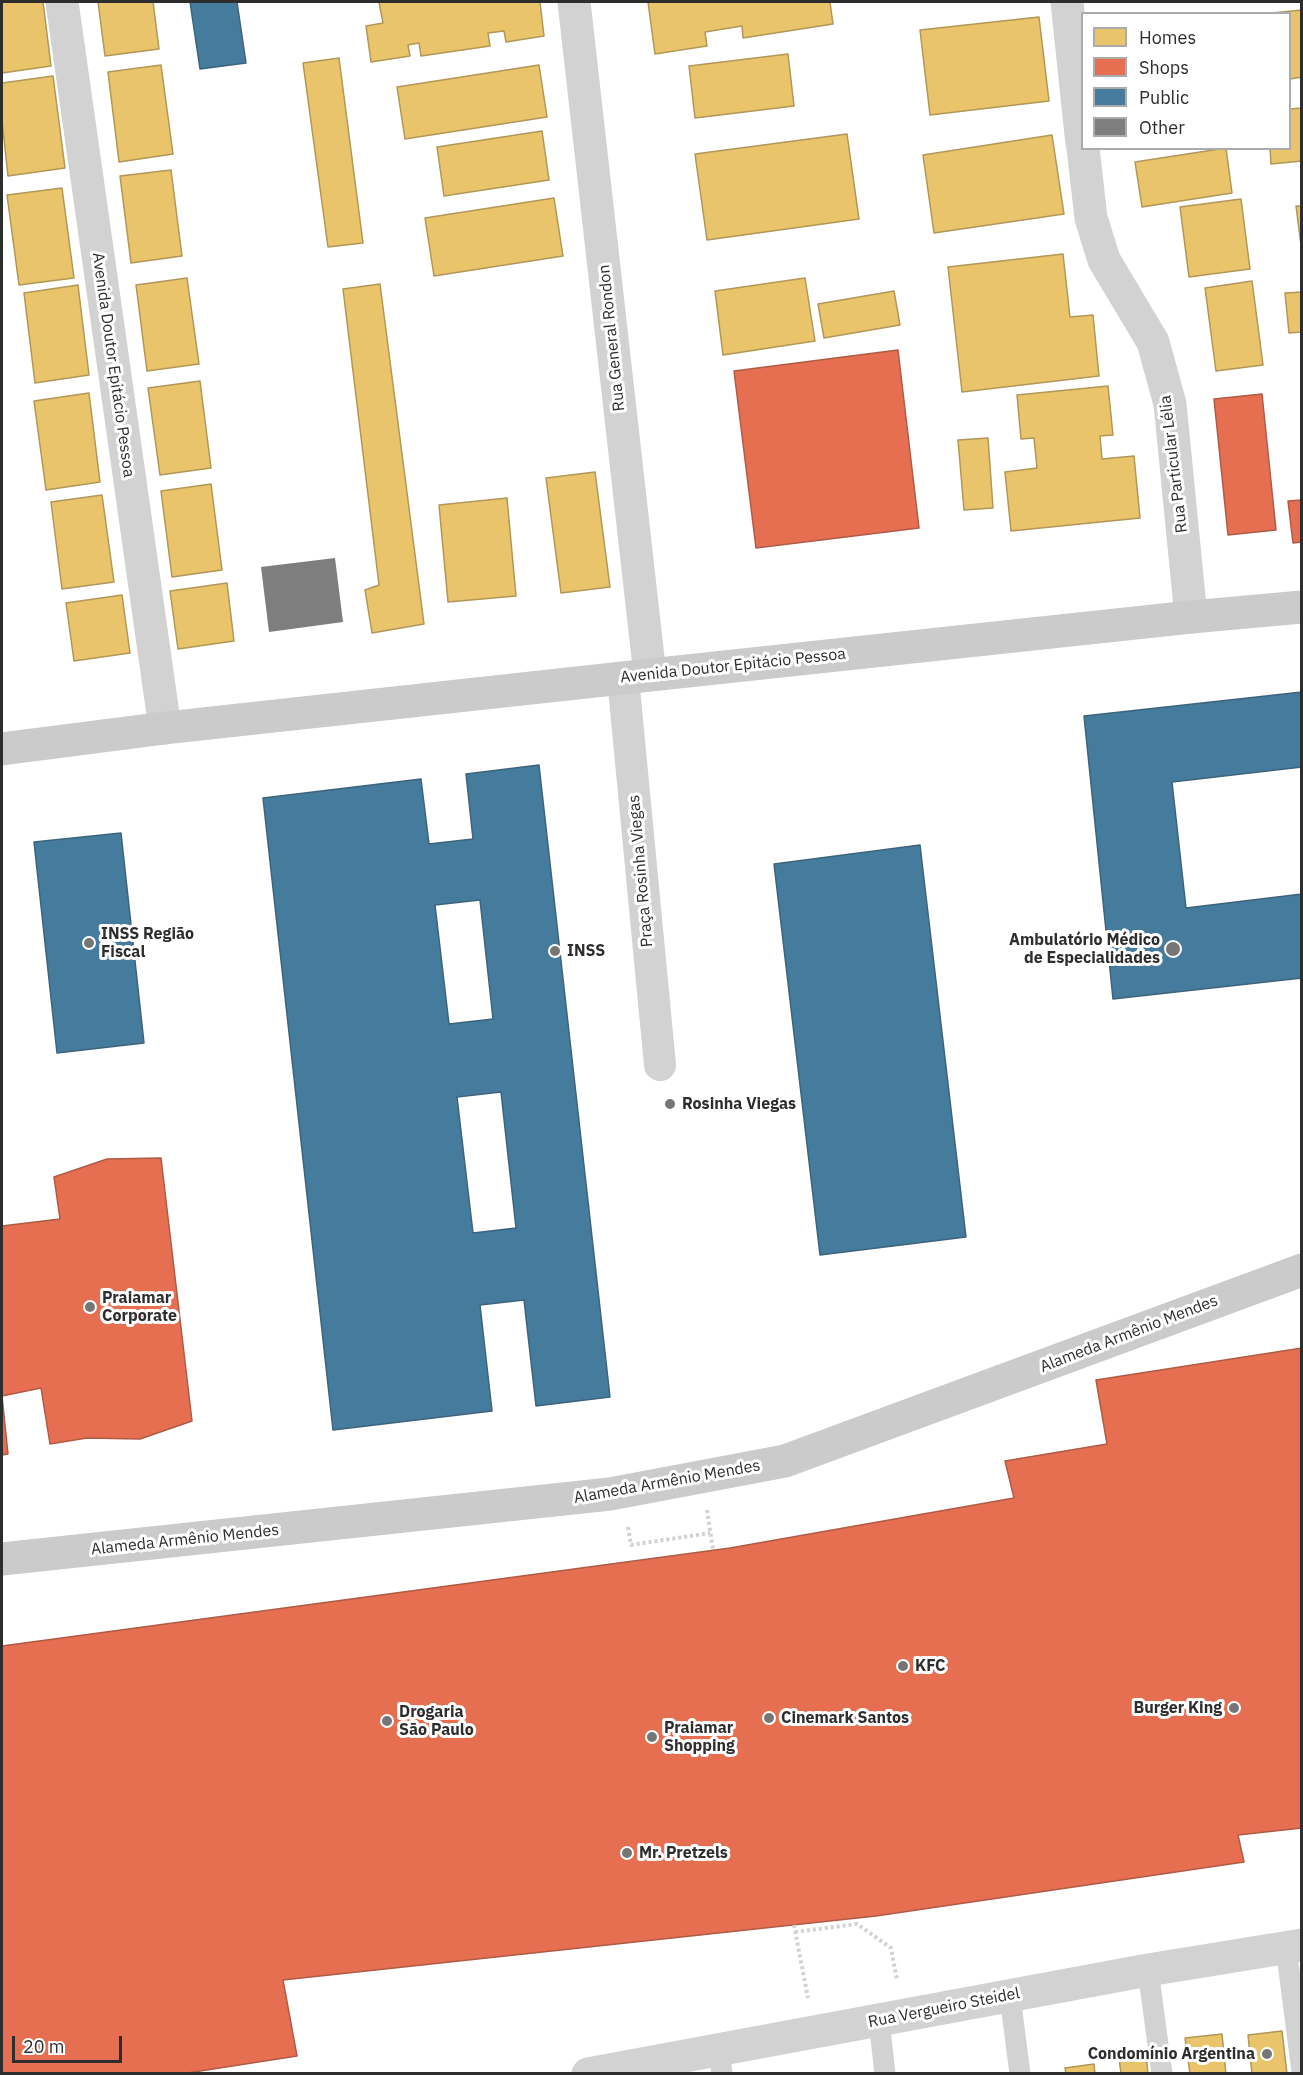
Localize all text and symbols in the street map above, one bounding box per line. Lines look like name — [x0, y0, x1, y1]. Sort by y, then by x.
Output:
legend — [1081, 12, 1291, 150]
text: Homes — [1139, 26, 1196, 49]
text: Shops — [1139, 56, 1189, 79]
text: Public — [1139, 86, 1189, 109]
text: Other — [1139, 116, 1185, 139]
street label: Avenida Doutor Epitácio Pessoa — [88, 251, 138, 479]
street label: Rua General Rondon — [595, 264, 629, 412]
street label: Rua Particular Lélia — [1156, 394, 1192, 534]
street label: Avenida Doutor Epitácio Pessoa — [619, 645, 847, 687]
street label: Praça Rosinha Viegas — [625, 794, 657, 948]
place label: INSS Região Fiscal — [101, 924, 194, 962]
place label: Ambulatório Médico de Especialidades — [1009, 930, 1160, 968]
marker: INSS Região Fiscal — [82, 936, 96, 950]
marker: Ambulatório Médico de Especialidades — [1164, 940, 1182, 958]
place label: INSS — [567, 941, 605, 961]
marker: INSS — [548, 944, 562, 958]
place label: Rosinha Viegas — [682, 1094, 796, 1114]
marker: Rosinha Viegas — [663, 1097, 677, 1111]
place label: Praiamar Corporate — [102, 1288, 177, 1326]
street label: Alameda Armênio Mendes — [1037, 1291, 1221, 1377]
marker: Praiamar Corporate — [83, 1300, 97, 1314]
street label: Alameda Armênio Mendes — [572, 1456, 762, 1508]
street label: Alameda Armênio Mendes — [90, 1521, 280, 1559]
place label: KFC — [915, 1656, 945, 1676]
marker: KFC — [896, 1659, 910, 1673]
place label: Burger King — [1134, 1698, 1222, 1718]
marker: Burger King — [1227, 1701, 1241, 1715]
place label: Drogaria São Paulo — [399, 1702, 474, 1740]
place label: Cinemark Santos — [781, 1708, 909, 1728]
marker: Cinemark Santos — [762, 1711, 776, 1725]
marker: Drogaria São Paulo — [380, 1714, 394, 1728]
place label: Praiamar Shopping — [664, 1718, 735, 1756]
marker: Praiamar Shopping — [645, 1730, 659, 1744]
place label: Mr. Pretzels — [639, 1843, 728, 1863]
marker: Mr. Pretzels — [620, 1846, 634, 1860]
street label: Rua Vergueiro Steidel — [867, 1984, 1021, 2032]
scale bar — [15, 2024, 124, 2062]
text: 20 m — [23, 2035, 65, 2058]
place label: Condomínio Argentina — [1088, 2044, 1255, 2064]
marker: Condomínio Argentina — [1260, 2047, 1274, 2061]

